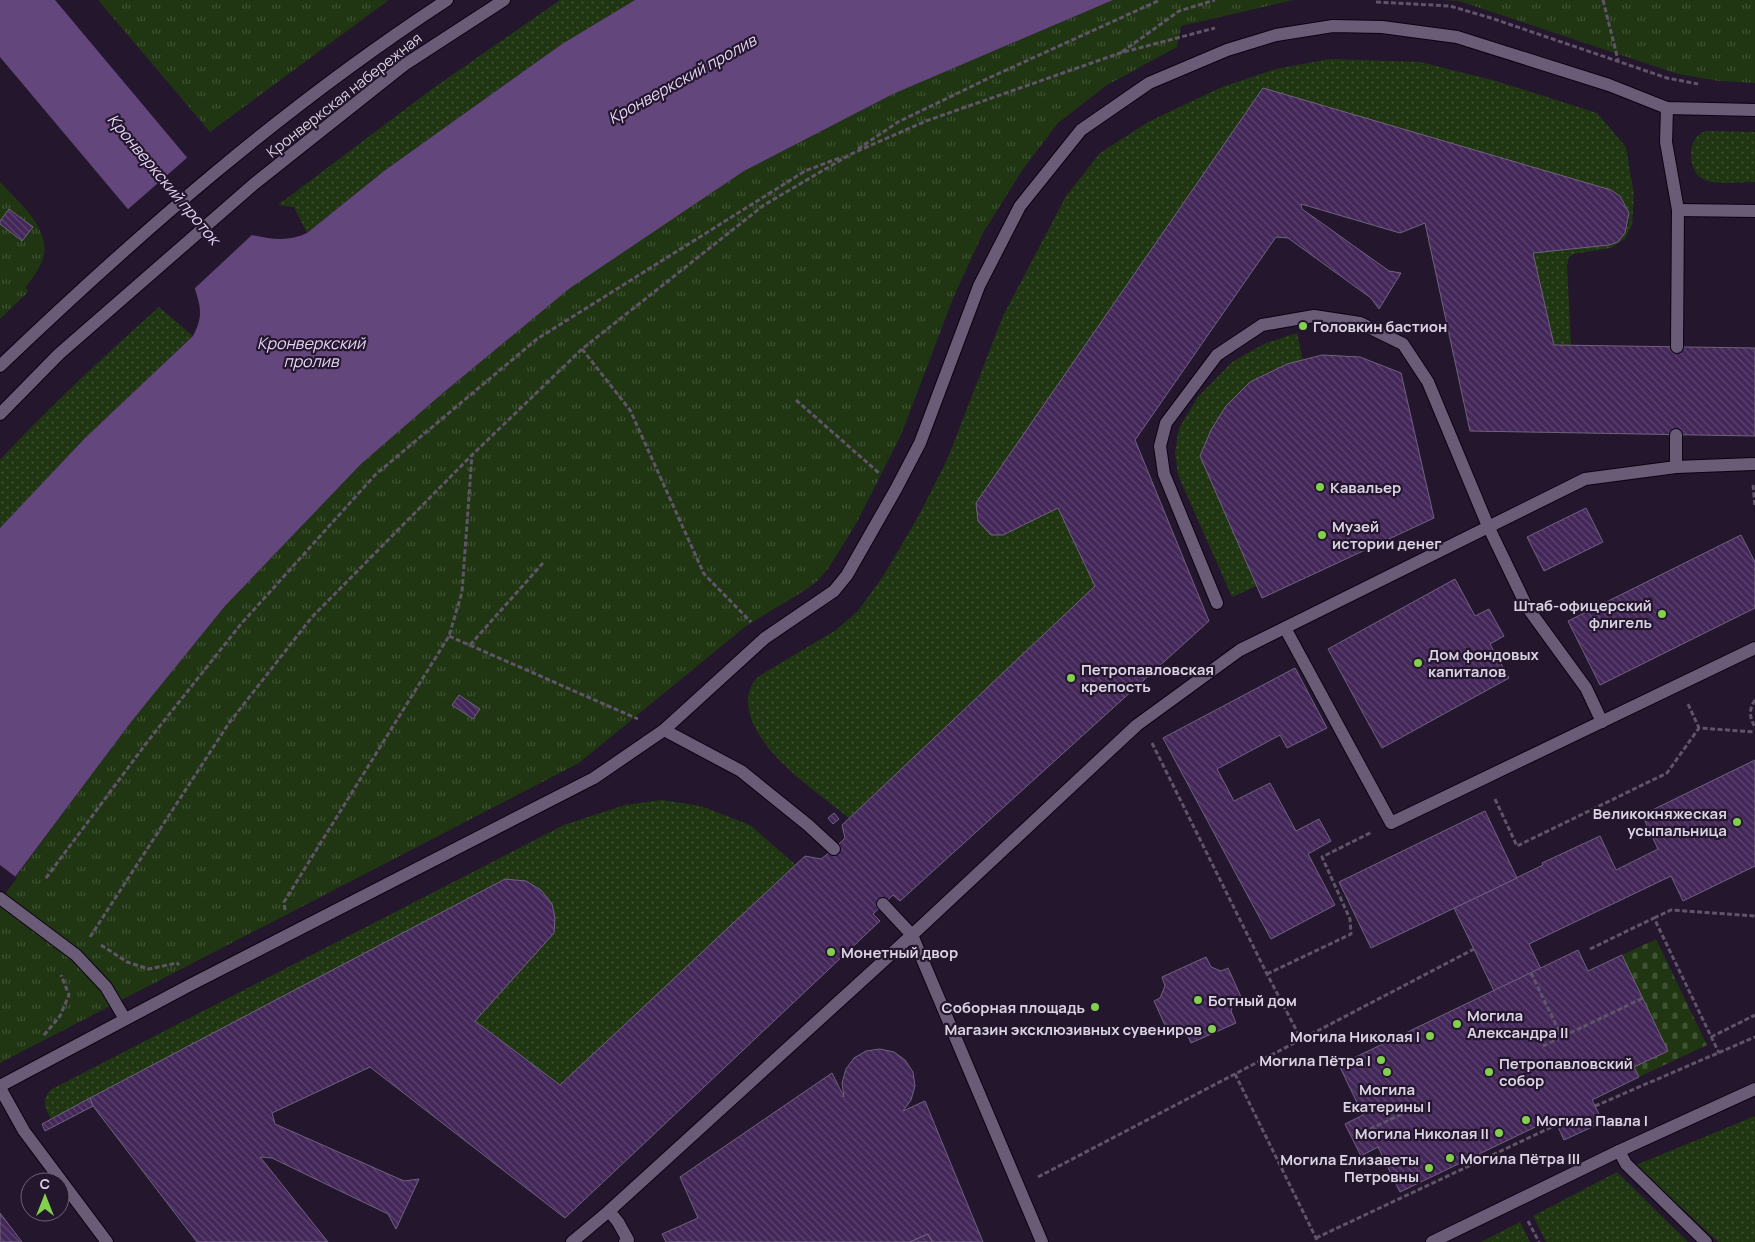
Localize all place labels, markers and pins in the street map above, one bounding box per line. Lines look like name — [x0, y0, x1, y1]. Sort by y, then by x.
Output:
place label: Головкин бастион — [1313, 316, 1447, 337]
marker: Головкин бастион — [1297, 320, 1309, 332]
place label: Кавальер — [1330, 477, 1401, 498]
marker: Кавальер — [1314, 481, 1326, 493]
place label: Музей истории денег — [1332, 516, 1441, 554]
marker: Музей истории денег — [1316, 529, 1328, 541]
place label: Штаб-офицерский флигель — [1513, 595, 1652, 633]
marker: Штаб-офицерский флигель — [1656, 608, 1668, 620]
place label: Дом фондовых капиталов — [1428, 644, 1540, 682]
marker: Дом фондовых капиталов — [1412, 657, 1424, 669]
place label: Петропавловская крепость — [1081, 659, 1214, 697]
marker: Петропавловская крепость — [1065, 672, 1077, 684]
place label: Великокняжеская усыпальница — [1593, 803, 1727, 841]
marker: Великокняжеская усыпальница — [1731, 816, 1743, 828]
place label: Монетный двор — [841, 942, 958, 963]
marker: Монетный двор — [825, 946, 837, 958]
place label: Ботный дом — [1208, 990, 1297, 1011]
marker: Ботный дом — [1192, 994, 1204, 1006]
place label: Соборная площадь — [942, 997, 1085, 1018]
marker: Соборная площадь — [1089, 1001, 1101, 1013]
place label: Могила Александра II — [1467, 1005, 1568, 1043]
marker: Могила Александра II — [1451, 1018, 1463, 1030]
place label: Магазин эксклюзивных сувениров — [944, 1019, 1202, 1040]
marker: Магазин эксклюзивных сувениров — [1206, 1023, 1218, 1035]
place label: Могила Николая I — [1290, 1026, 1420, 1047]
marker: Могила Николая I — [1424, 1030, 1436, 1042]
place label: Могила Пётра I — [1259, 1050, 1371, 1071]
place label: Петропавловский собор — [1499, 1053, 1633, 1091]
marker: Могила Пётра I — [1375, 1054, 1387, 1066]
marker: Могила Екатерины I — [1381, 1066, 1393, 1078]
marker: Петропавловский собор — [1483, 1066, 1495, 1078]
place label: Могила Екатерины I — [1343, 1079, 1431, 1117]
place label: Могила Павла I — [1536, 1110, 1648, 1131]
marker: Могила Павла I — [1520, 1114, 1532, 1126]
place label: Могила Николая II — [1355, 1123, 1489, 1144]
marker: Могила Николая II — [1493, 1127, 1505, 1139]
place label: Могила Пётра III — [1460, 1148, 1580, 1169]
place label: Могила Елизаветы Петровны — [1280, 1149, 1419, 1187]
marker: Могила Пётра III — [1444, 1152, 1456, 1164]
marker: Могила Елизаветы Петровны — [1423, 1162, 1435, 1174]

